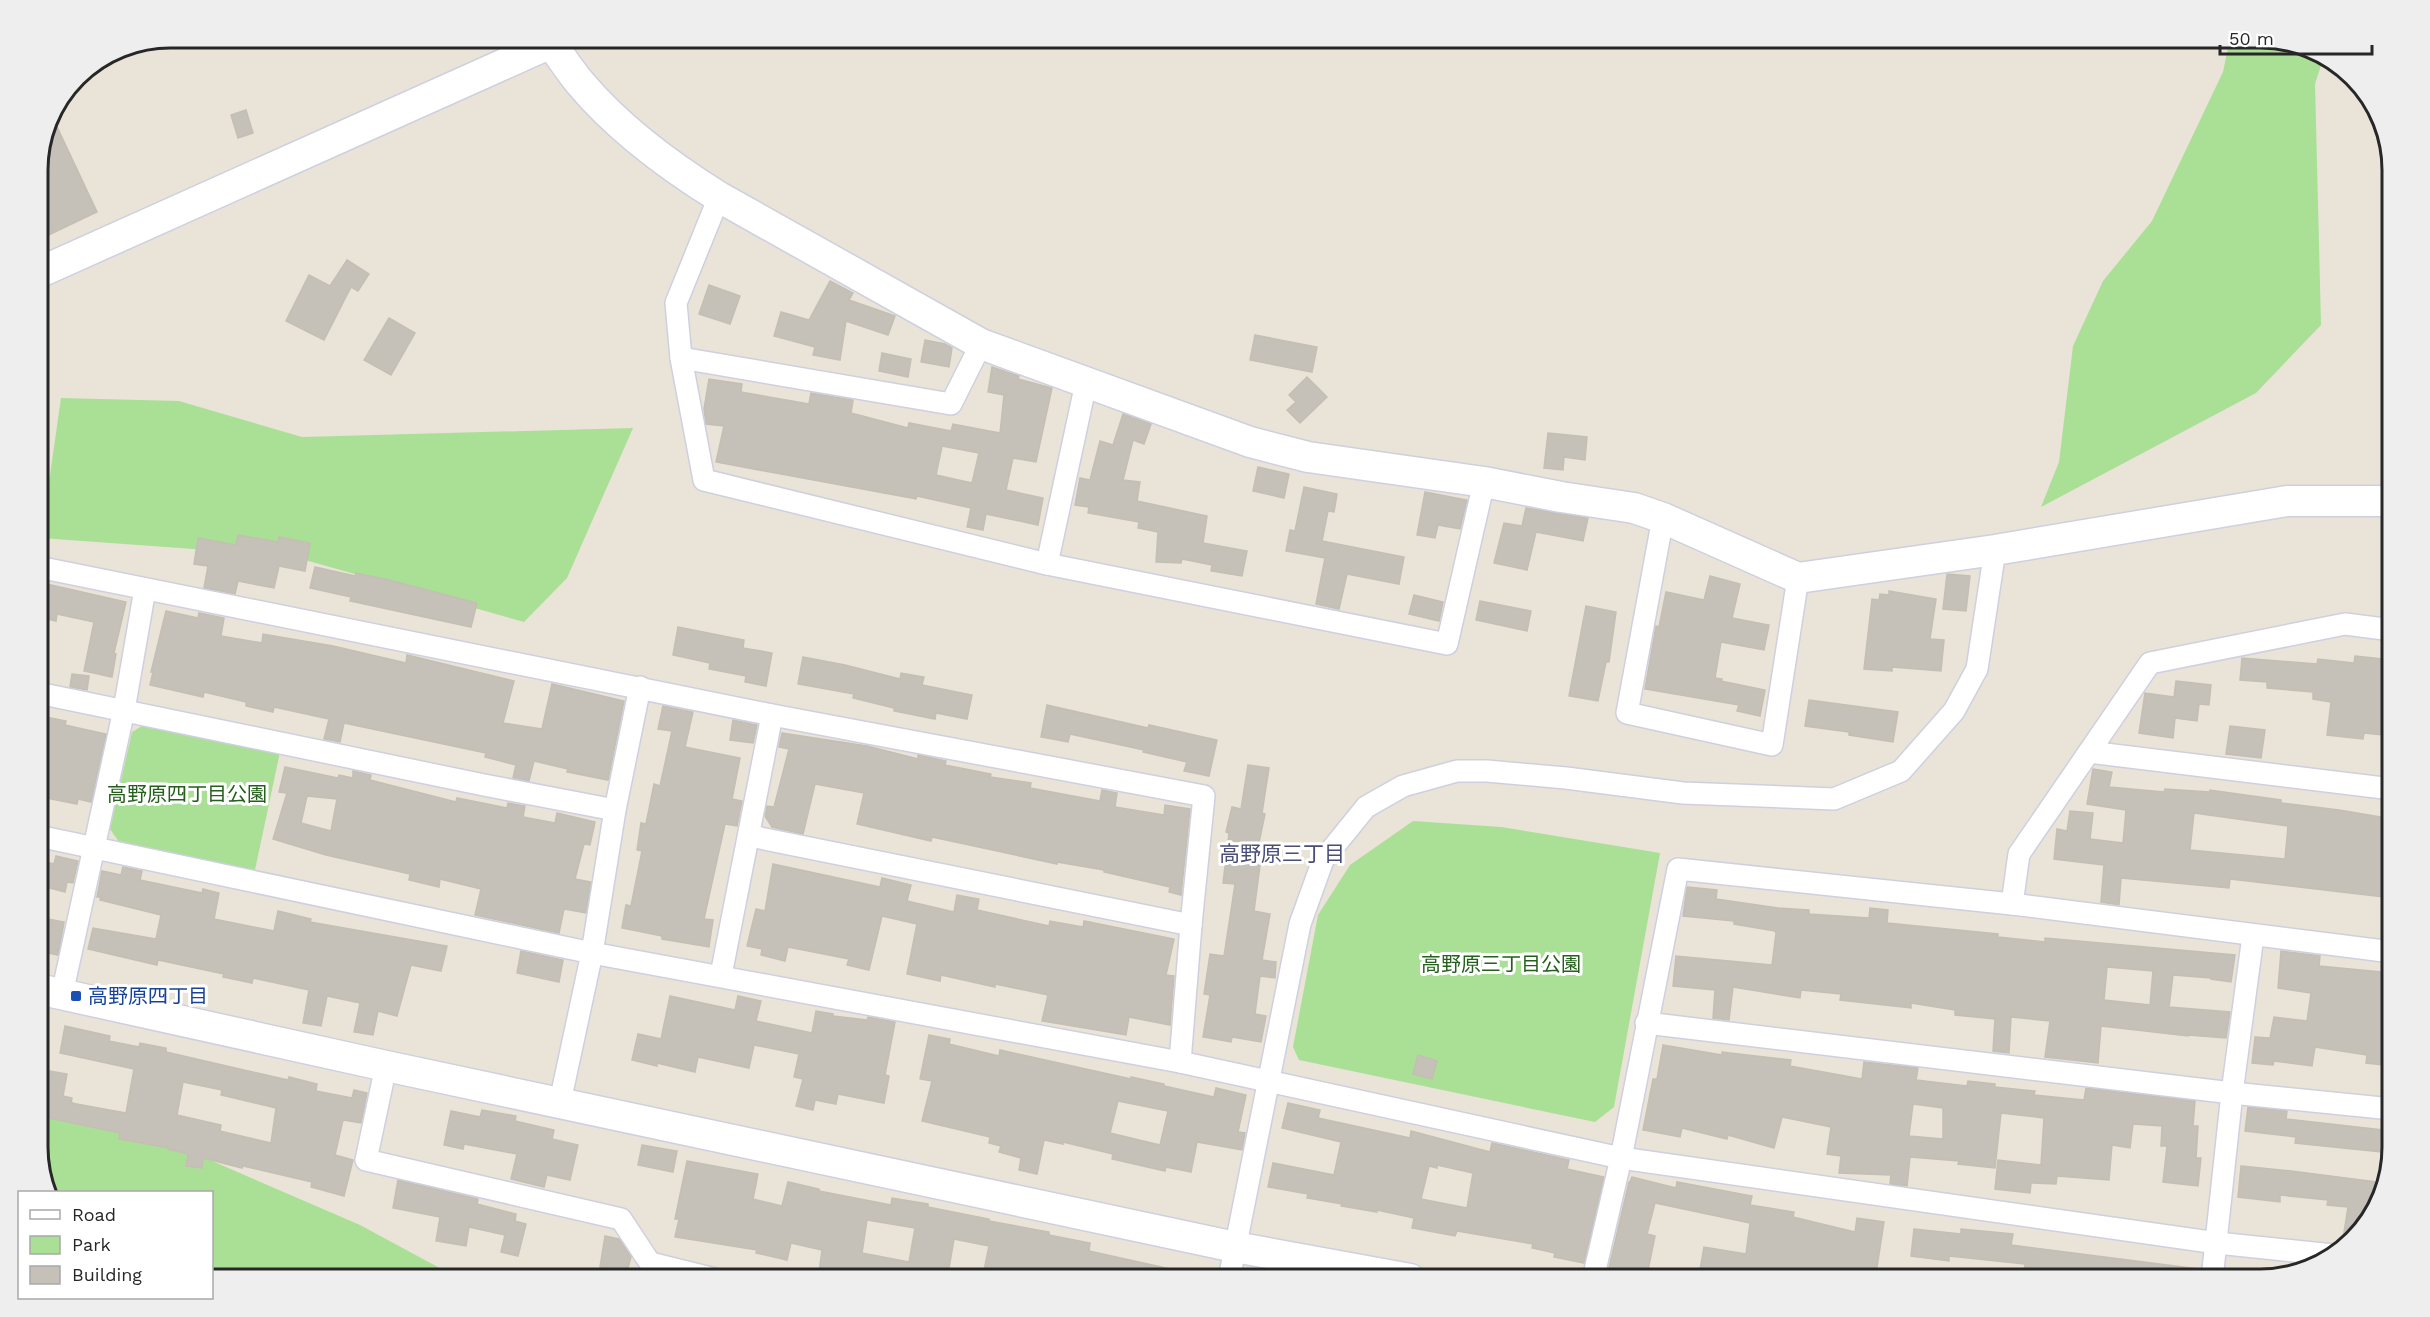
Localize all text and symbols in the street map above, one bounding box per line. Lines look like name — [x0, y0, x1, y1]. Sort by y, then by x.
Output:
scale bar — [2220, 18, 2372, 56]
text: 50 m — [2229, 28, 2274, 49]
park label: 高野原四丁目公園 — [107, 782, 267, 806]
district label: 高野原三丁目 — [1219, 841, 1345, 866]
park label: 高野原三丁目公園 — [1421, 952, 1581, 976]
place label: 高野原四丁目 — [88, 984, 208, 1008]
marker: 高野原四丁目 — [69, 989, 83, 1003]
legend — [18, 1191, 213, 1299]
text: Road — [72, 1204, 116, 1225]
text: Park — [72, 1234, 111, 1255]
text: Building — [72, 1264, 142, 1285]

